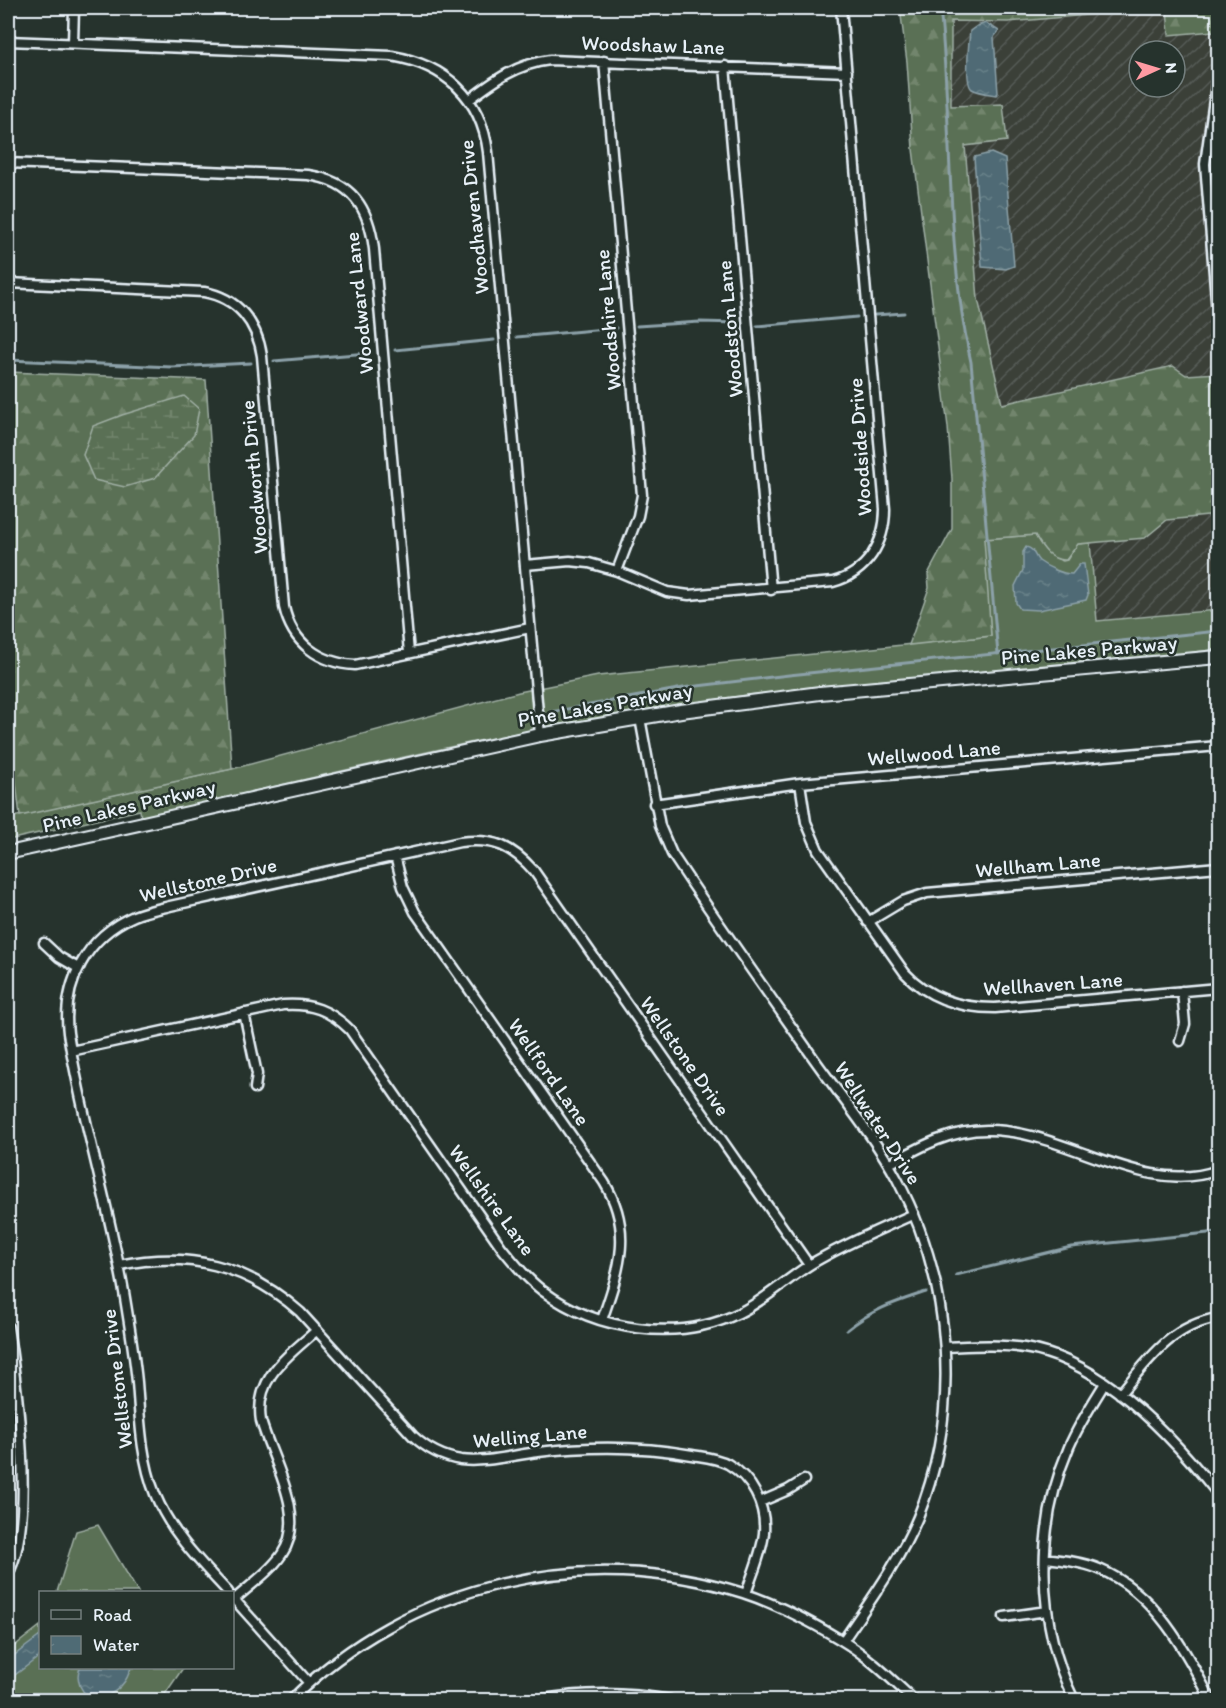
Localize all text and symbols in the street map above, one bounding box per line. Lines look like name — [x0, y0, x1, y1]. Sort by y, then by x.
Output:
street label: Woodshaw Lane — [581, 30, 725, 59]
north arrow — [1127, 39, 1187, 99]
text: N — [1162, 62, 1181, 74]
street label: Woodhaven Drive — [453, 139, 494, 296]
street label: Woodward Lane — [339, 231, 378, 375]
street label: Woodshire Lane — [589, 249, 626, 392]
street label: Woodston Lane — [711, 259, 748, 399]
street label: Woodside Drive — [842, 377, 877, 517]
street label: Woodworth Drive — [234, 399, 273, 555]
street label: Pine Lakes Parkway — [1000, 629, 1178, 670]
street label: Pine Lakes Parkway — [516, 677, 694, 732]
street label: Wellwood Lane — [866, 734, 1002, 771]
street label: Pine Lakes Parkway — [40, 773, 218, 838]
street label: Wellham Lane — [974, 847, 1102, 882]
street label: Wellstone Drive — [137, 852, 279, 907]
street label: Wellhaven Lane — [982, 966, 1124, 1001]
street label: Wellstone Drive — [635, 991, 736, 1120]
street label: Wellford Lane — [503, 1013, 596, 1130]
street label: Wellwater Drive — [829, 1056, 928, 1189]
street label: Wellshire Lane — [444, 1139, 541, 1260]
street label: Wellstone Drive — [96, 1308, 137, 1450]
street label: Welling Lane — [472, 1418, 588, 1453]
legend — [39, 1591, 234, 1669]
text: Road — [93, 1604, 132, 1626]
text: Water — [93, 1634, 139, 1656]

